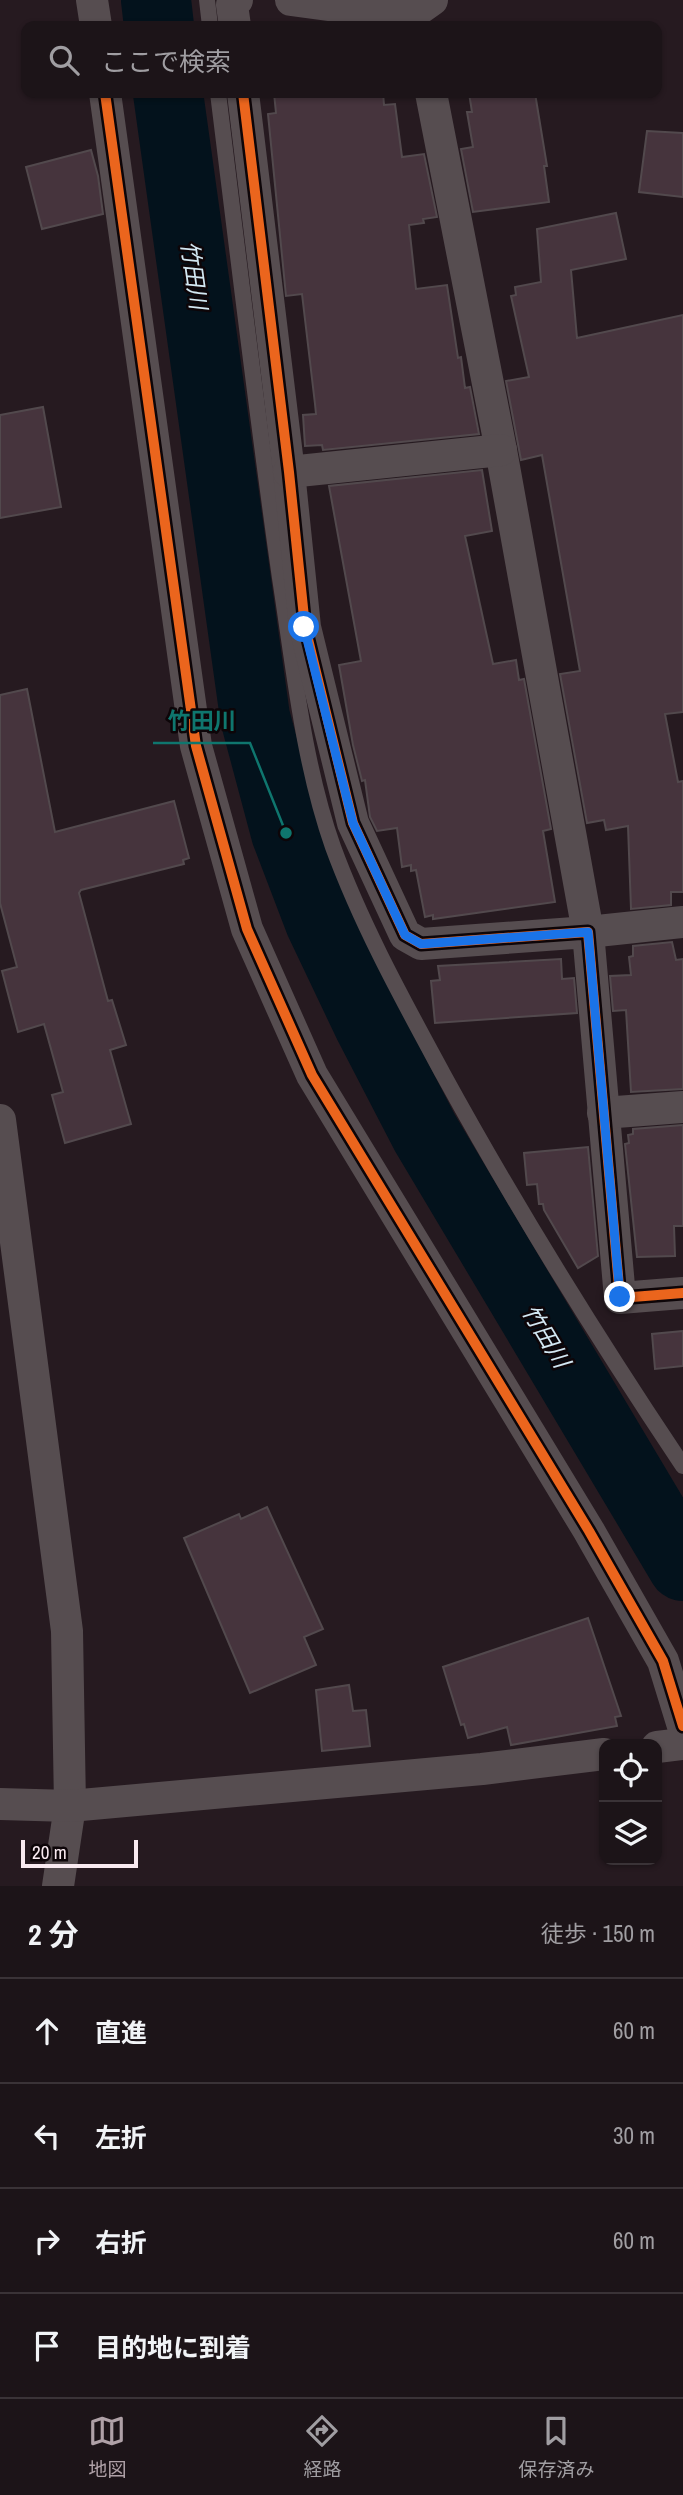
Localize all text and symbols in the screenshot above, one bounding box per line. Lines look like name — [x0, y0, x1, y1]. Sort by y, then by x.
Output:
search box — [21, 21, 662, 98]
icon: search — [45, 41, 83, 79]
text: ここで検索 — [101, 44, 231, 79]
water label: 竹田川 — [174, 239, 215, 314]
route start — [288, 611, 319, 642]
callout: 竹田川 — [153, 699, 250, 743]
text: 竹田川 — [168, 705, 237, 736]
route end — [604, 1281, 635, 1312]
water label: 竹田川 — [515, 1298, 579, 1376]
map controls — [599, 1739, 662, 1865]
button: locate — [599, 1739, 662, 1802]
button: layers — [599, 1802, 662, 1865]
scale bar — [21, 1837, 138, 1869]
text: 20 m — [32, 1839, 67, 1865]
text: 2 分 — [28, 1914, 79, 1954]
text: 徒歩 · 150 m — [541, 1918, 655, 1949]
icon: ahead — [28, 2012, 66, 2050]
text: 直進 — [95, 2015, 147, 2050]
text: 60 m — [613, 2015, 655, 2046]
icon: left — [28, 2117, 66, 2155]
text: 左折 — [95, 2120, 147, 2155]
text: 30 m — [613, 2120, 655, 2151]
icon: right — [28, 2222, 66, 2260]
text: 右折 — [95, 2225, 147, 2260]
text: 60 m — [613, 2225, 655, 2256]
icon: arrive — [28, 2327, 66, 2365]
text: 目的地に到着 — [95, 2330, 251, 2365]
tab: 地図 — [88, 2412, 127, 2482]
tab: 経路 — [303, 2412, 342, 2482]
tab: 保存済み — [518, 2412, 595, 2482]

